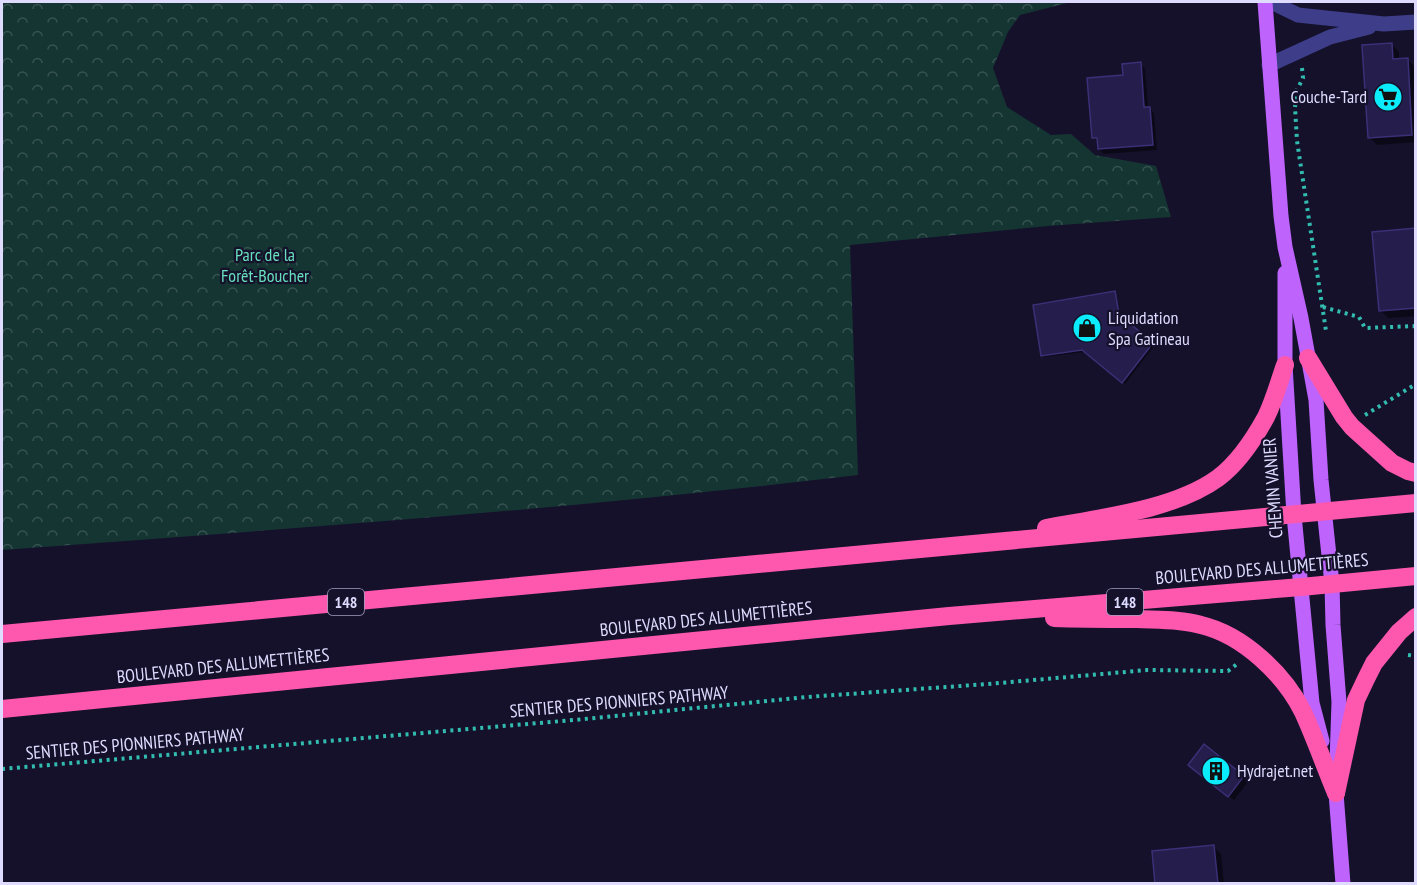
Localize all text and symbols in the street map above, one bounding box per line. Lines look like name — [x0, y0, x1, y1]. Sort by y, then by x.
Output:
supermarket icon: Couche-Tard — [1372, 81, 1404, 113]
place label: Couche-Tard — [1291, 85, 1367, 108]
park label: Parc de la Forêt-Boucher — [221, 243, 309, 287]
place label: Liquidation Spa Gatineau — [1108, 306, 1190, 350]
shop icon: Liquidation Spa Gatineau — [1071, 312, 1103, 344]
street label: CHEMIN VANIER — [1257, 437, 1287, 539]
street label: BOULEVARD DES ALLUMETTIÈRES — [1155, 548, 1370, 589]
road number: 148 — [328, 589, 364, 615]
road number: 148 — [1107, 589, 1143, 615]
street label: BOULEVARD DES ALLUMETTIÈRES — [599, 596, 814, 641]
street label: BOULEVARD DES ALLUMETTIÈRES — [116, 643, 331, 688]
street label: SENTIER DES PIONNIERS PATHWAY — [509, 680, 730, 723]
street label: SENTIER DES PIONNIERS PATHWAY — [25, 722, 246, 765]
building icon: Hydrajet.net — [1200, 755, 1232, 787]
place label: Hydrajet.net — [1237, 759, 1313, 782]

